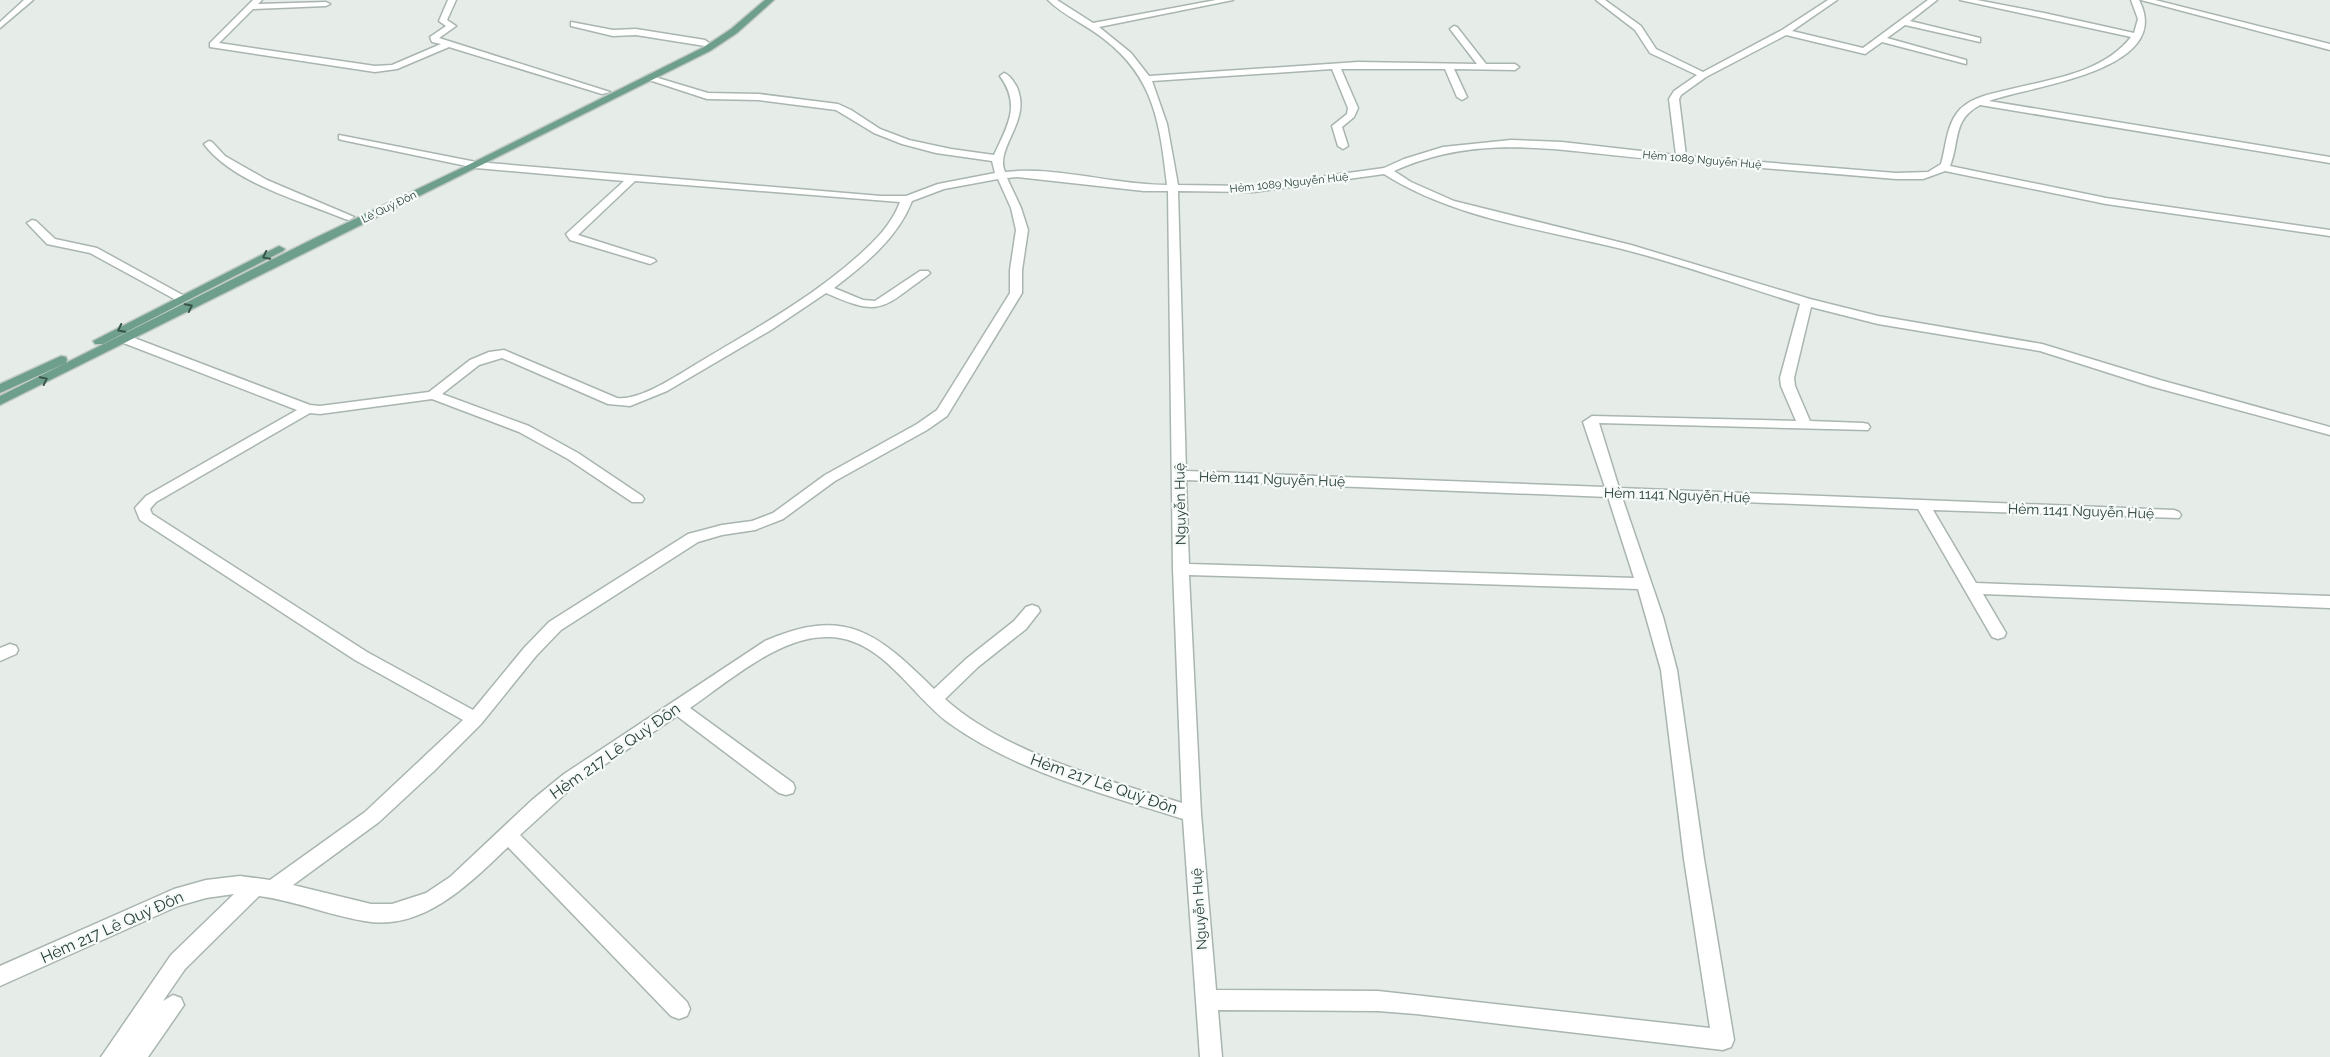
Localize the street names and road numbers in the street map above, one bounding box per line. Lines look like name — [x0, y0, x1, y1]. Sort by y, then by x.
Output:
street label: Hẻm 1089 Nguyễn Huệ — [1642, 148, 1762, 172]
street label: Hẻm 1089 Nguyễn Huệ — [1229, 170, 1349, 196]
street label: Lê Quý Đôn — [359, 188, 419, 226]
street label: Nguyễn Huệ — [1171, 463, 1189, 545]
street label: Hẻm 1141 Nguyễn Huệ — [1199, 468, 1345, 490]
street label: Hẻm 1141 Nguyễn Huệ — [1604, 484, 1750, 506]
street label: Hẻm 1141 Nguyễn Huệ — [2008, 500, 2154, 522]
street label: Hẻm 217 Lê Quý Đôn — [546, 699, 684, 803]
street label: Hẻm 217 Lê Quý Đôn — [1028, 750, 1180, 818]
street label: Nguyễn Huệ — [1188, 868, 1210, 950]
street label: Hẻm 217 Lê Quý Đôn — [38, 887, 186, 967]

